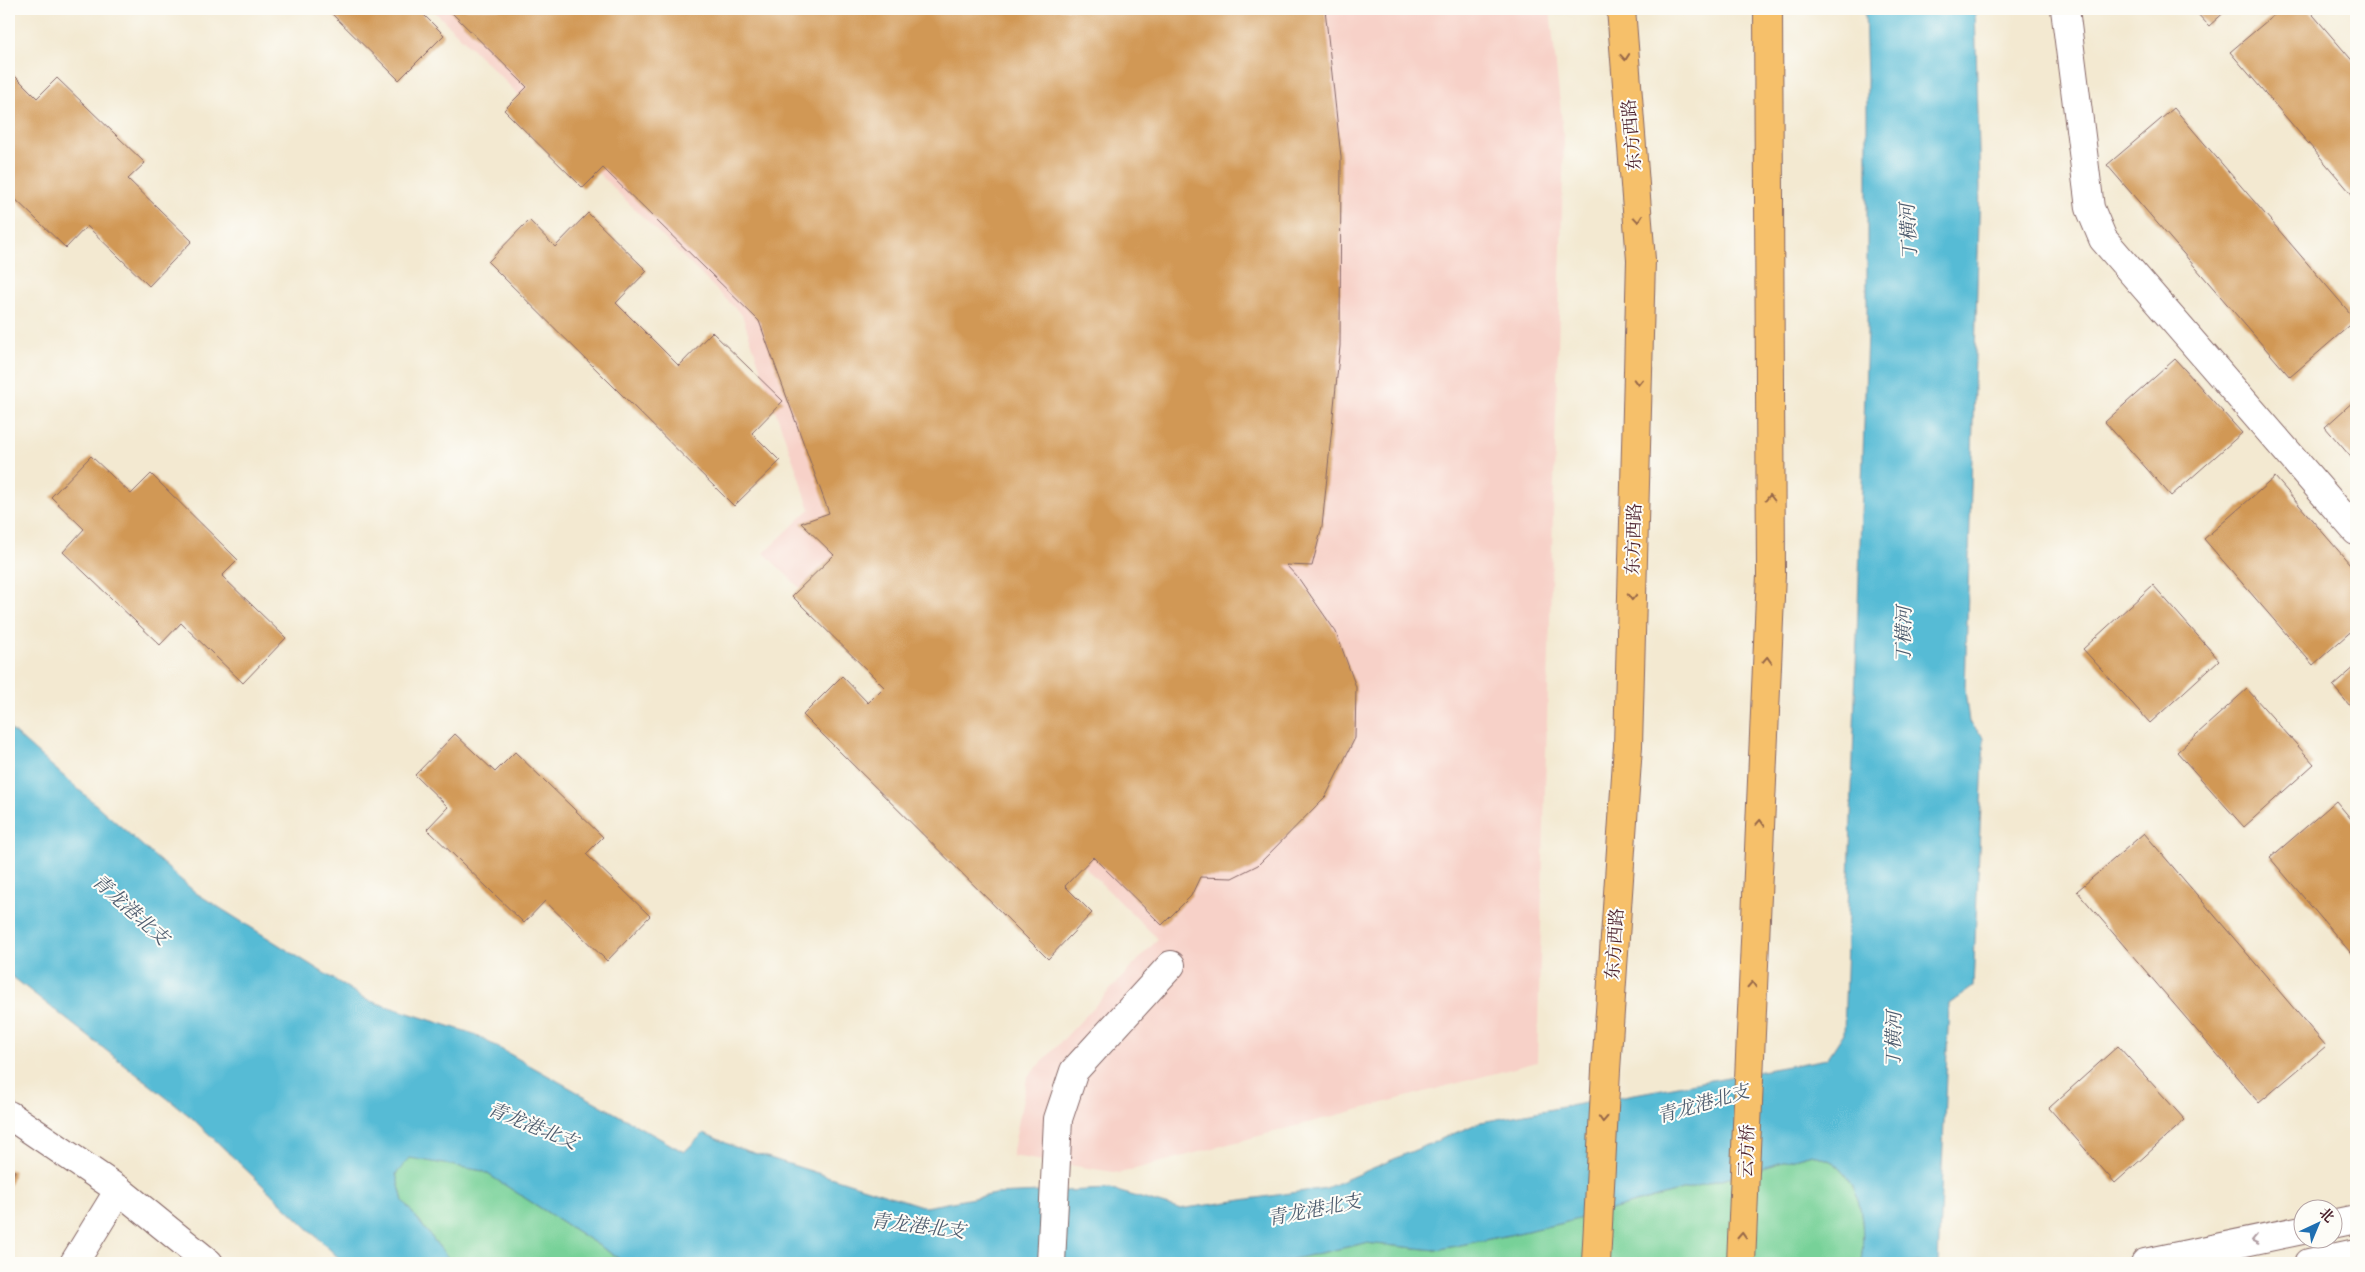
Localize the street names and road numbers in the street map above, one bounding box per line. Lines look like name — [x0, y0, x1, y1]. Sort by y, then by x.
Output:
street label: 东方西路 — [1614, 98, 1648, 172]
street label: 东方西路 — [1618, 503, 1648, 575]
street label: 东方西路 — [1598, 907, 1630, 981]
street label: 云方桥 — [1732, 1124, 1760, 1178]

